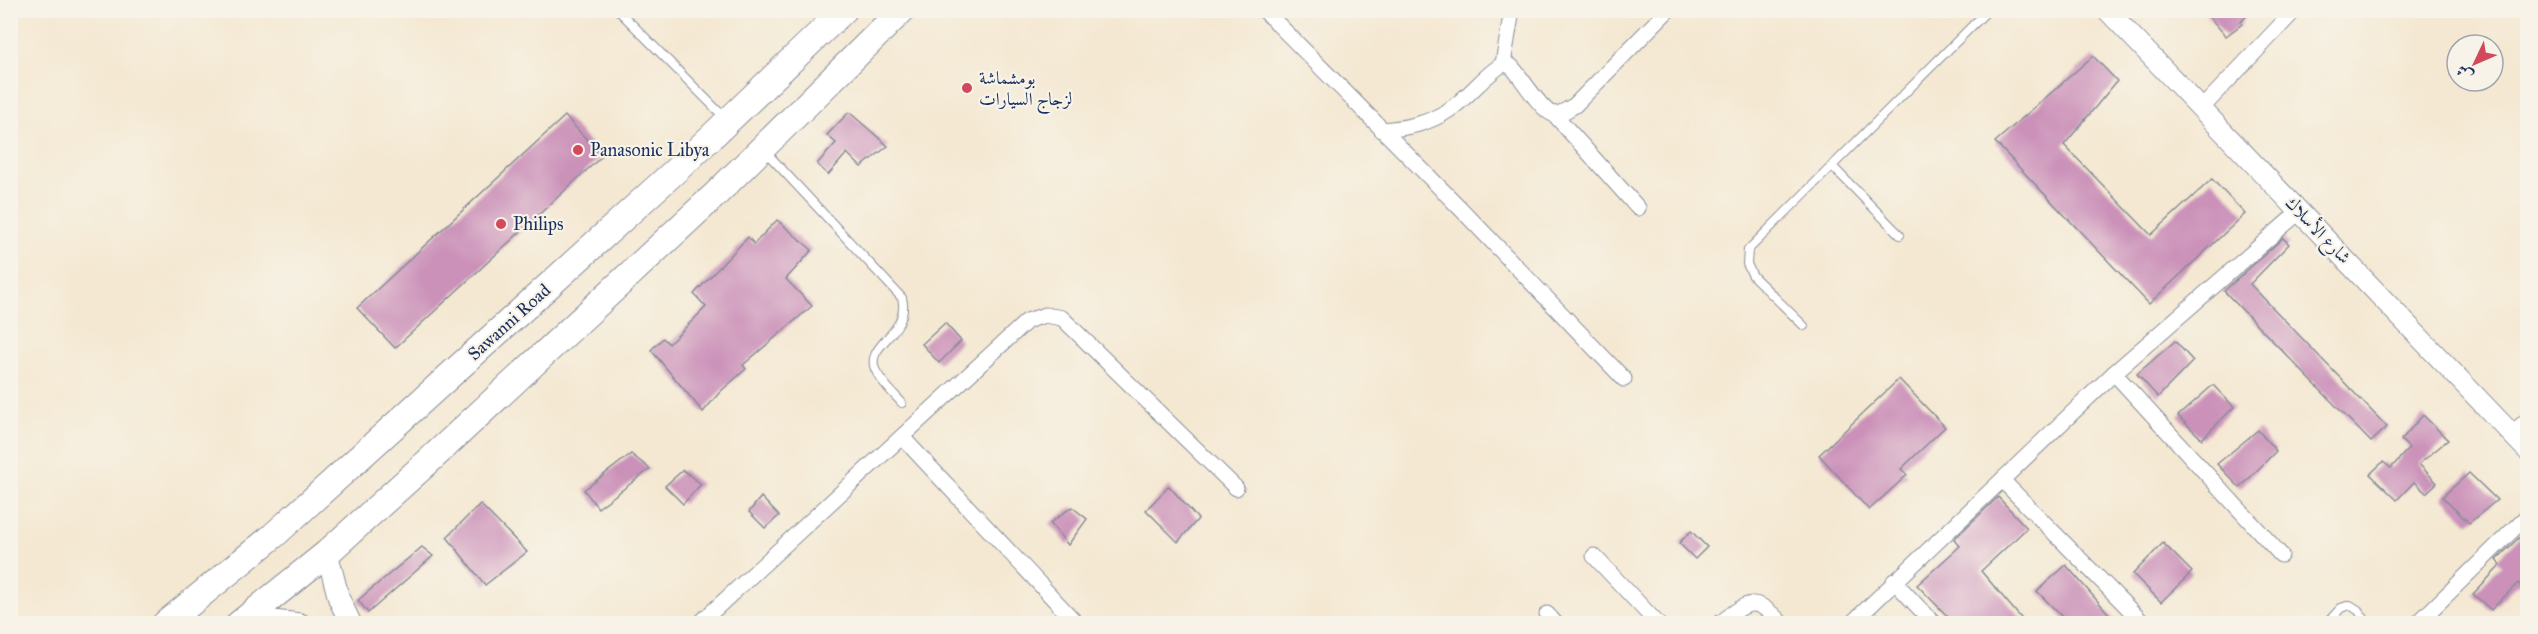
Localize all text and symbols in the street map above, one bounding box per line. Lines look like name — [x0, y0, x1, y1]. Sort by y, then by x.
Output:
north arrow — [2445, 33, 2505, 93]
text: ش — [2452, 61, 2477, 85]
place label: بومشماشة لزجاج السيارات — [979, 67, 1073, 115]
marker: بومشماشة لزجاج السيارات — [960, 81, 974, 95]
place label: Panasonic Libya — [590, 139, 710, 161]
marker: Panasonic Libya — [571, 143, 585, 157]
street label: شارع الأسلاك — [2278, 190, 2357, 271]
place label: Philips — [513, 213, 564, 235]
marker: Philips — [494, 217, 508, 231]
street label: Sawanni Road — [463, 279, 555, 365]

